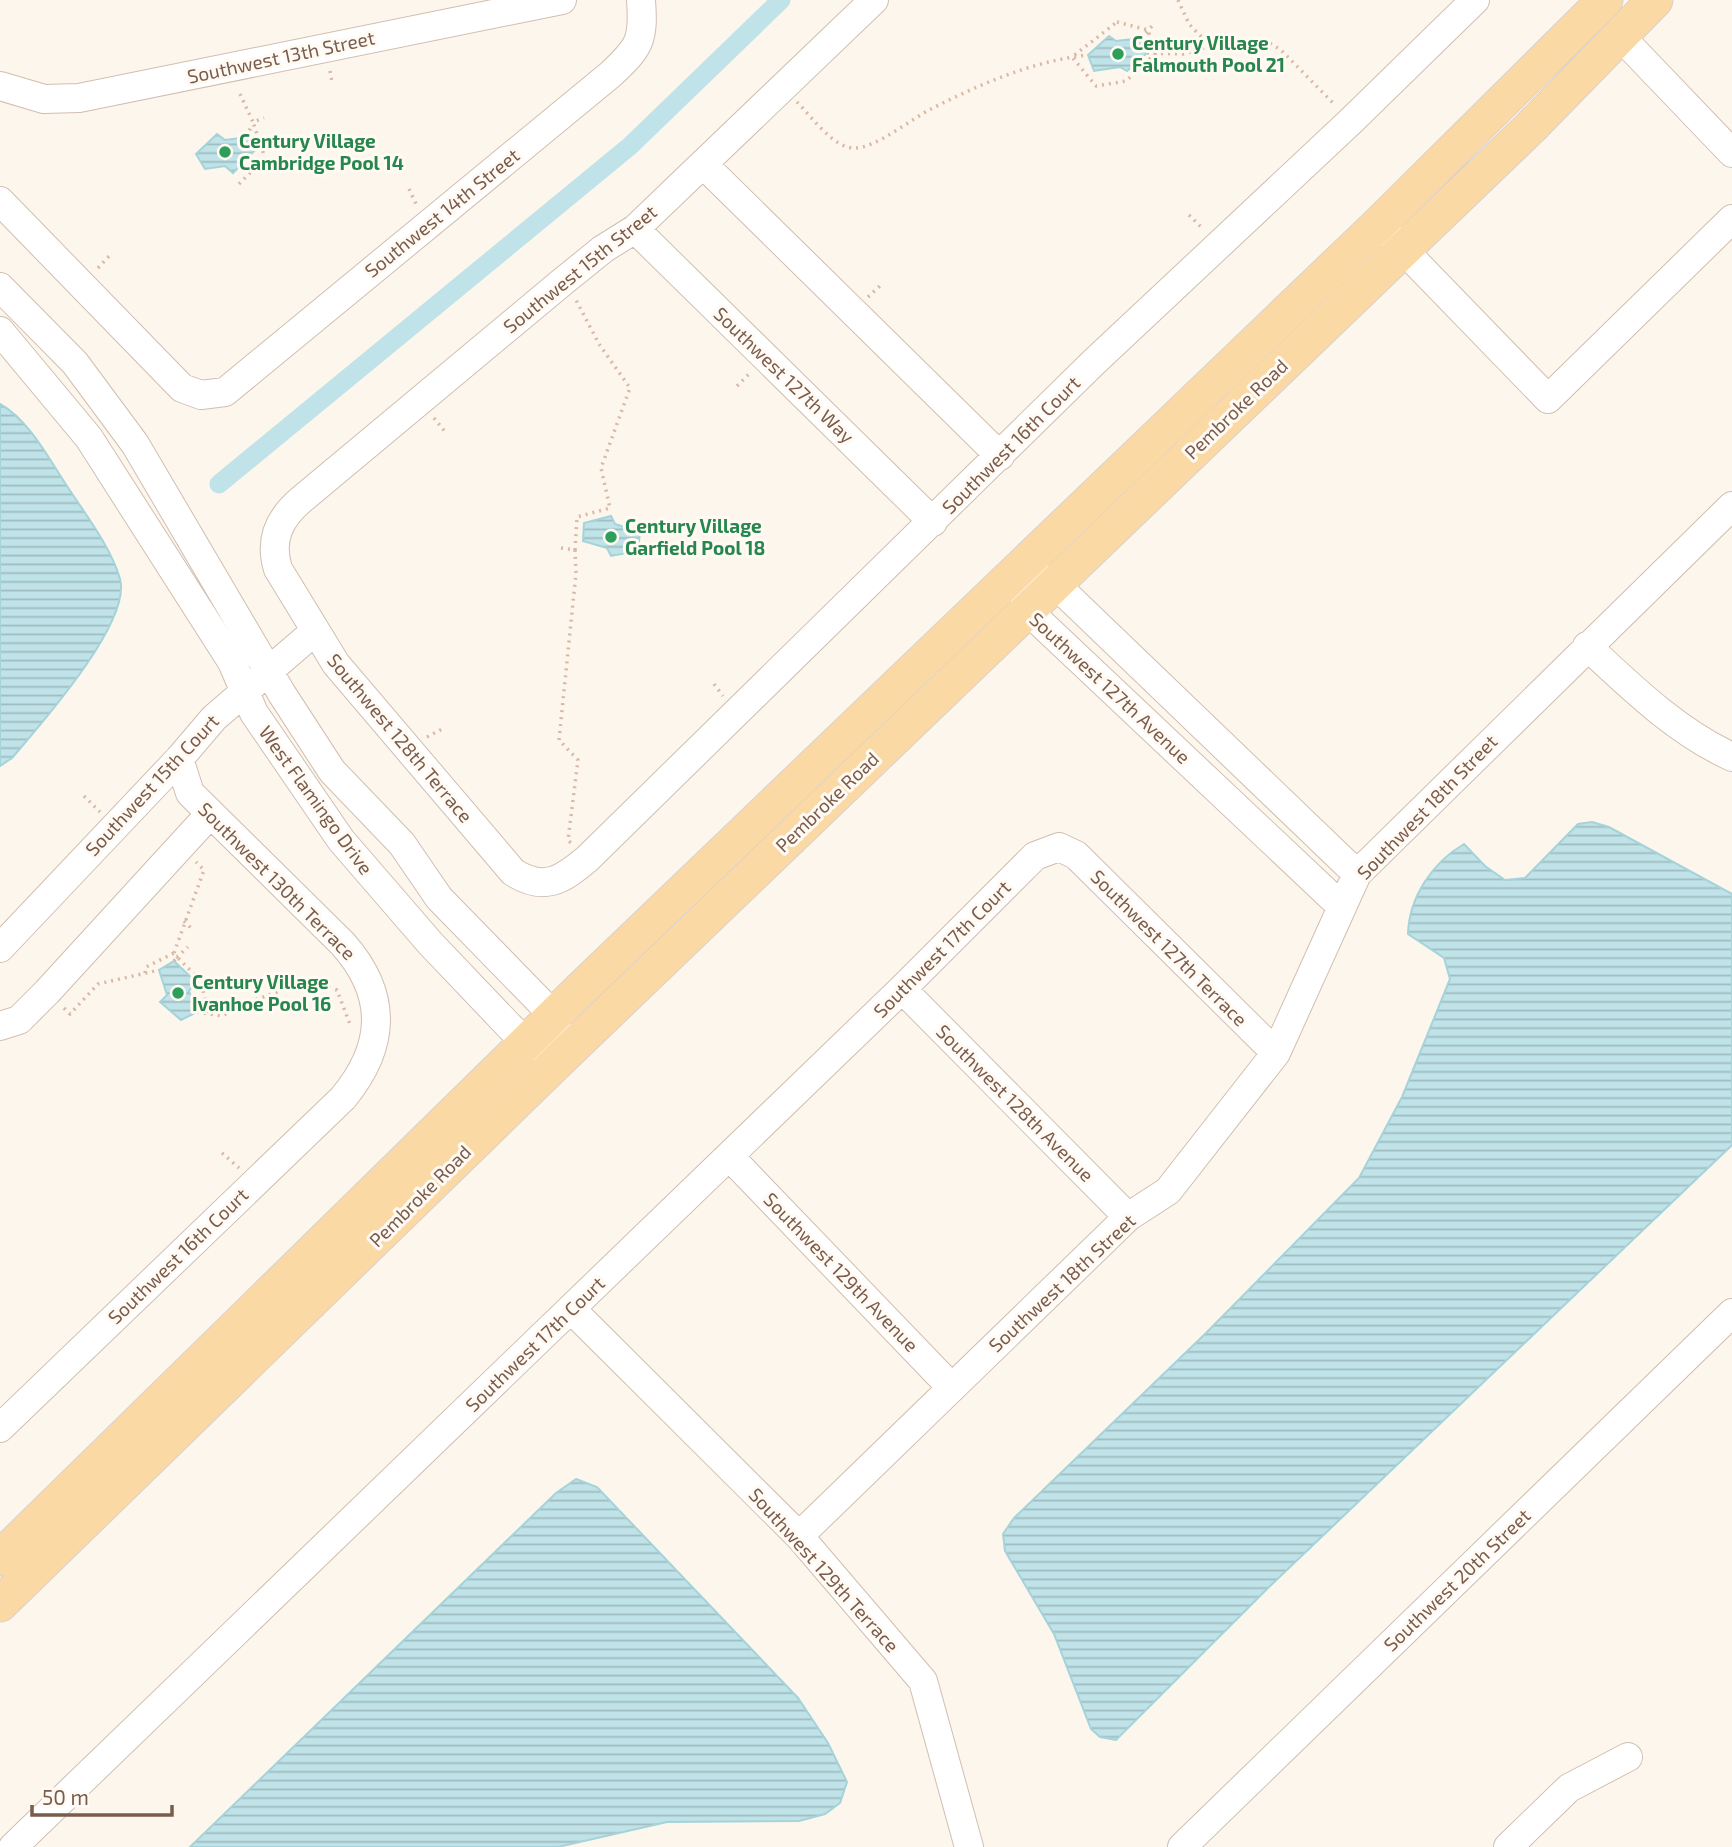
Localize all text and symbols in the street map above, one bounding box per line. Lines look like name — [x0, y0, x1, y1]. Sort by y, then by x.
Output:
street label: Southwest 13th Street — [185, 25, 377, 88]
place label: Century Village Falmouth Pool 21 — [1132, 31, 1285, 76]
marker: Century Village Falmouth Pool 21 — [1110, 46, 1126, 62]
place label: Century Village Cambridge Pool 14 — [239, 129, 404, 174]
street label: Southwest 14th Street — [360, 143, 524, 282]
marker: Century Village Cambridge Pool 14 — [217, 144, 233, 160]
street label: Southwest 15th Street — [498, 200, 661, 338]
street label: Southwest 127th Way — [709, 302, 859, 448]
street label: Pembroke Road — [1179, 354, 1292, 464]
street label: Southwest 16th Court — [937, 371, 1084, 518]
place label: Century Village Garfield Pool 18 — [625, 514, 765, 559]
marker: Century Village Garfield Pool 18 — [603, 529, 619, 545]
street label: Southwest 127th Avenue — [1025, 607, 1195, 768]
street label: Southwest 128th Terrace — [323, 649, 478, 827]
street label: Southwest 15th Court — [80, 709, 223, 860]
street label: West Flamingo Drive — [255, 721, 378, 879]
street label: Southwest 18th Street — [1352, 730, 1502, 884]
street label: Pembroke Road — [770, 747, 883, 857]
street label: Southwest 130th Terrace — [194, 797, 361, 964]
street label: Southwest 127th Terrace — [1086, 865, 1252, 1031]
street label: Southwest 17th Court — [868, 875, 1015, 1022]
place label: Century Village Ivanhoe Pool 16 — [192, 970, 331, 1015]
marker: Century Village Ivanhoe Pool 16 — [170, 985, 186, 1001]
street label: Southwest 128th Avenue — [932, 1019, 1099, 1186]
street label: Pembroke Road — [364, 1140, 475, 1251]
street label: Southwest 16th Court — [103, 1183, 252, 1328]
street label: Southwest 129th Avenue — [759, 1187, 923, 1356]
street label: Southwest 18th Street — [984, 1209, 1140, 1356]
street label: Southwest 17th Court — [460, 1271, 609, 1416]
street label: Southwest 129th Terrace — [745, 1483, 904, 1656]
street label: Southwest 20th Street — [1379, 1504, 1535, 1656]
scale bar — [32, 1773, 172, 1817]
text: 50 m — [42, 1784, 89, 1809]

